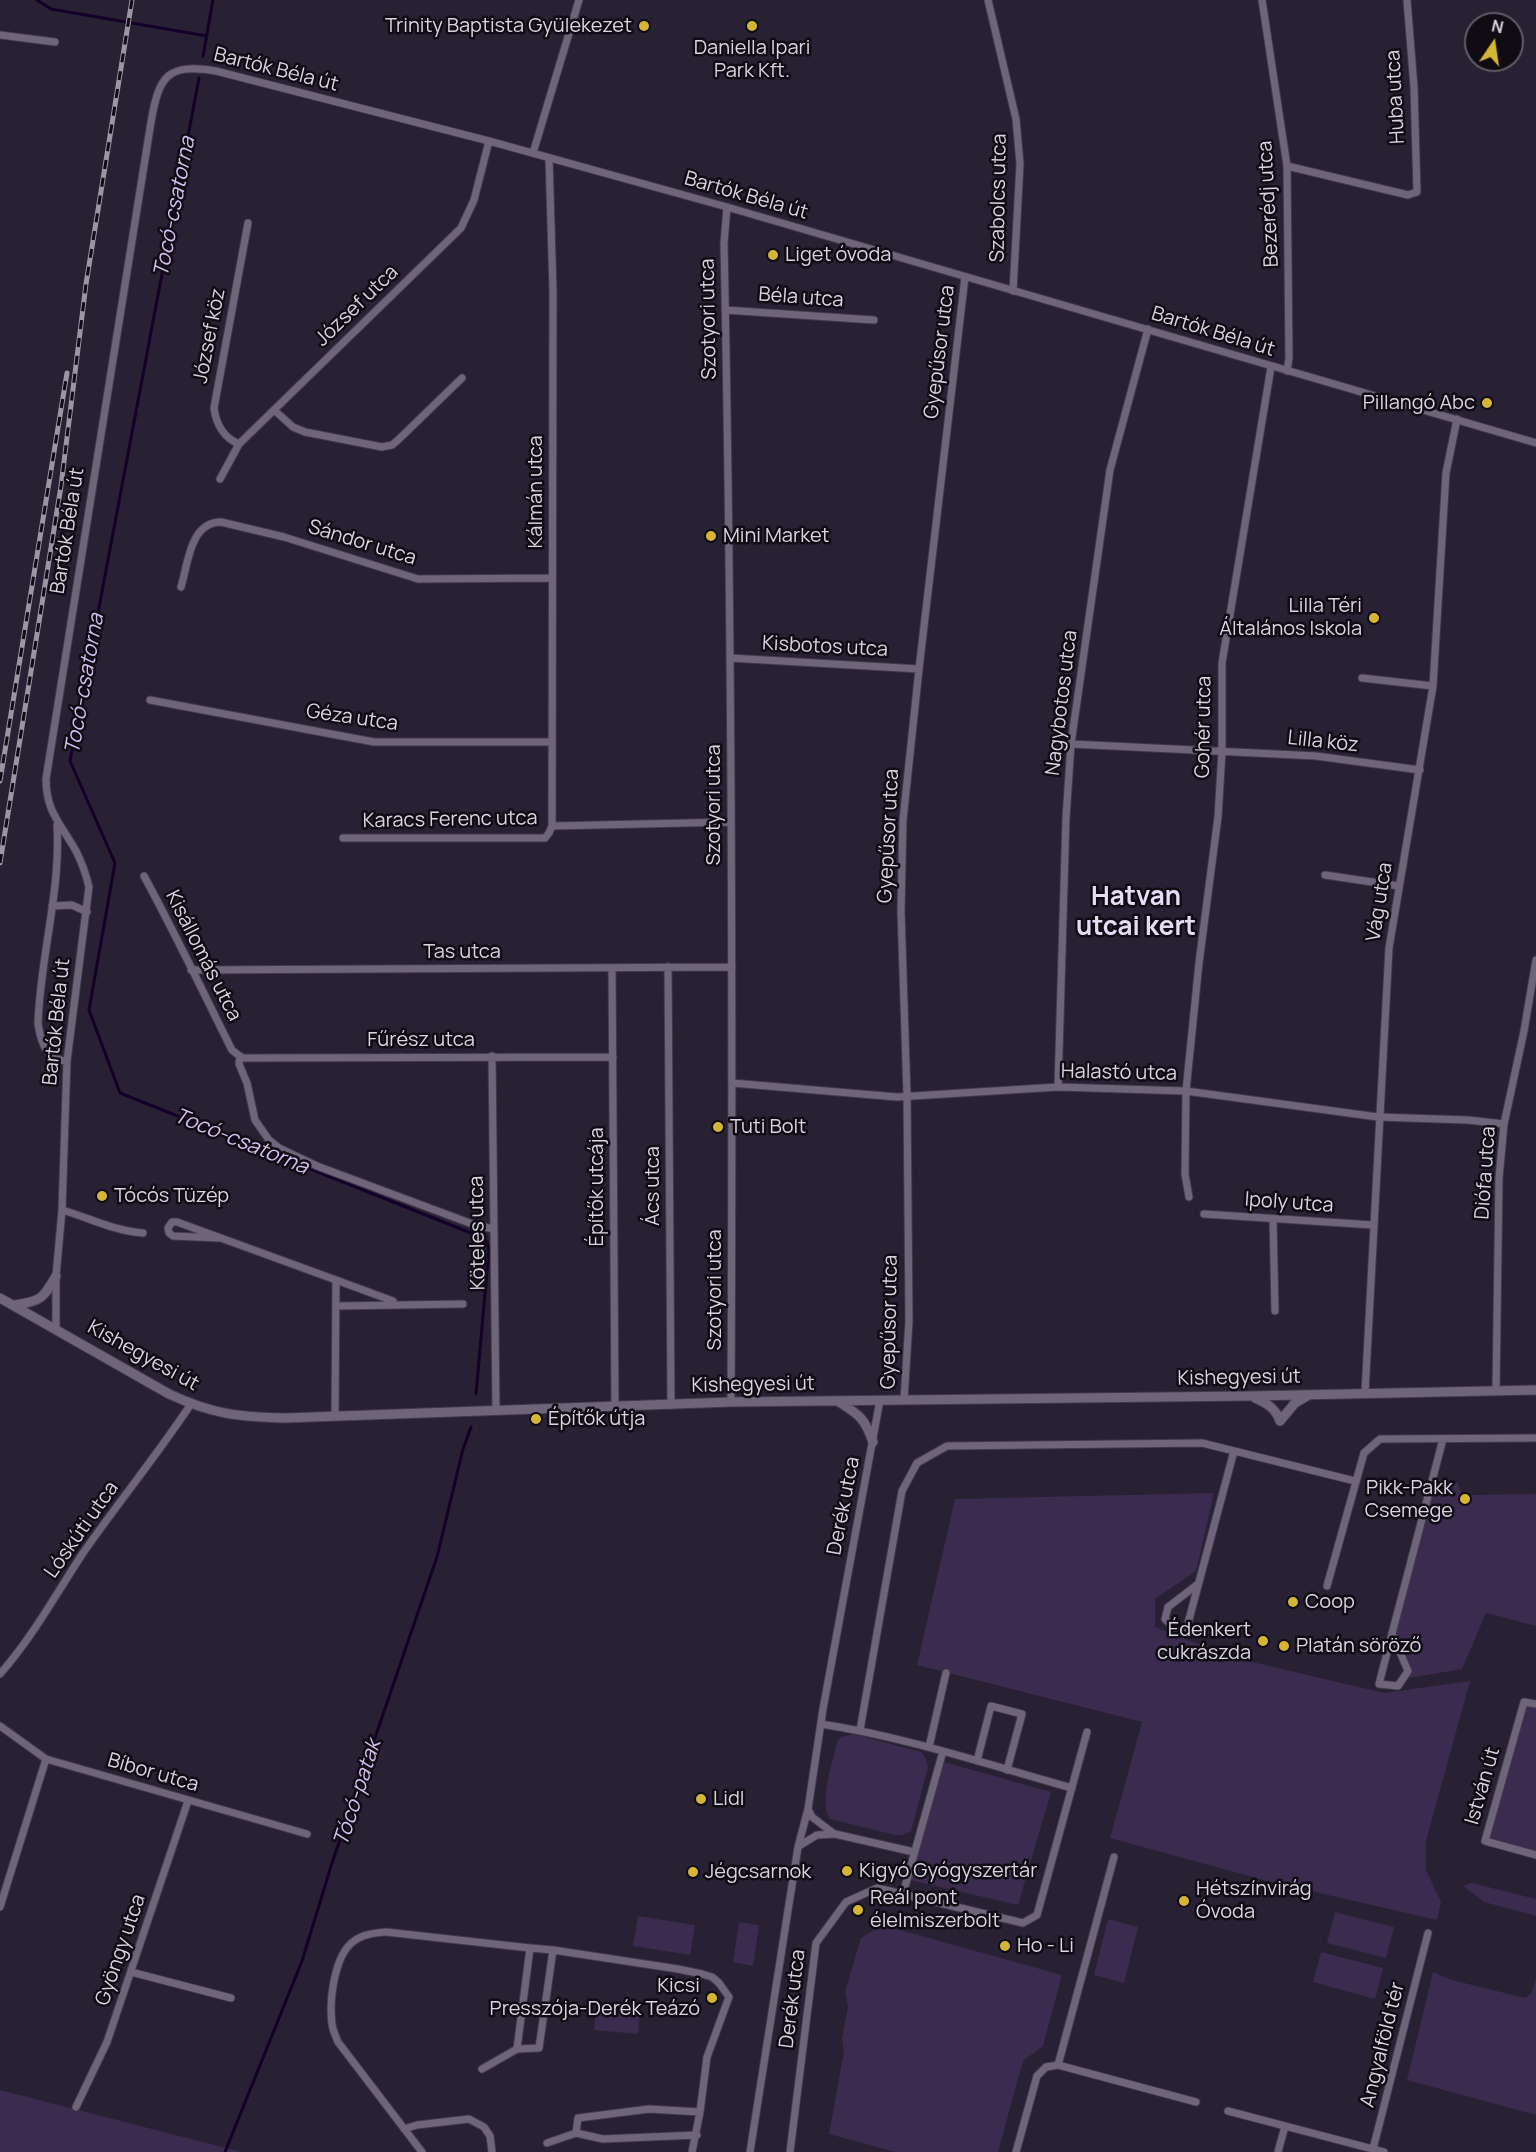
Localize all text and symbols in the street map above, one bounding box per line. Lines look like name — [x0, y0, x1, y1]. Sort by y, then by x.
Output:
north arrow — [1464, 12, 1524, 72]
place label: Trinity Baptista Gyülekezet — [385, 14, 632, 38]
text: N — [1490, 14, 1506, 38]
marker: Trinity Baptista Gyülekezet — [637, 19, 651, 33]
marker: Daniella Ipari Park Kft. — [745, 19, 759, 33]
place label: Daniella Ipari Park Kft. — [694, 36, 810, 83]
street label: Bartók Béla út — [211, 43, 341, 97]
street label: Huba utca — [1382, 49, 1410, 145]
street label: Szabolcs utca — [986, 133, 1012, 263]
water label: Tocó-csatorna — [149, 135, 201, 279]
street label: Bezerédj utca — [1254, 140, 1284, 268]
street label: Bartók Béla út — [681, 167, 811, 225]
place label: Liget óvoda — [785, 243, 891, 267]
marker: Liget óvoda — [766, 248, 780, 262]
street label: Szotyori utca — [696, 258, 722, 380]
street label: József utca — [310, 260, 404, 352]
street label: Béla utca — [758, 283, 844, 313]
street label: Gyepűsor utca — [920, 284, 960, 420]
street label: József köz — [189, 286, 231, 386]
street label: Bartók Béla út — [1148, 302, 1278, 362]
place label: Pillangó Abc — [1363, 391, 1475, 415]
marker: Pillangó Abc — [1480, 396, 1494, 410]
street label: Kálmán utca — [524, 435, 548, 549]
street label: Bartók Béla út — [46, 466, 90, 596]
street label: Sándor utca — [305, 515, 419, 571]
place label: Mini Market — [723, 524, 830, 548]
marker: Mini Market — [704, 529, 718, 543]
place label: Lilla Téri Általános Iskola — [1219, 594, 1362, 641]
marker: Lilla Téri Általános Iskola — [1367, 611, 1381, 625]
water label: Tocó-csatorna — [60, 612, 110, 756]
street label: Nagybotos utca — [1041, 629, 1083, 777]
street label: Kisbotos utca — [761, 632, 889, 662]
street label: Gohér utca — [1191, 676, 1217, 778]
street label: Géza utca — [305, 700, 399, 736]
street label: Lilla köz — [1286, 726, 1360, 758]
street label: Szotyori utca — [702, 744, 726, 866]
street label: Gyepűsor utca — [873, 768, 905, 904]
street label: Karacs Ferenc utca — [362, 806, 538, 834]
street label: Vág utca — [1362, 861, 1398, 943]
district label: Hatvan utcai kert — [1076, 882, 1196, 944]
street label: Kisállomás utca — [160, 887, 246, 1025]
street label: Tas utca — [423, 940, 501, 964]
street label: Bartók Béla út — [38, 957, 76, 1087]
street label: Fűrész utca — [367, 1028, 475, 1052]
street label: Halastó utca — [1061, 1060, 1177, 1086]
water label: Tocó-csatorna — [170, 1104, 312, 1180]
place label: Tuti Bolt — [730, 1115, 806, 1139]
marker: Tuti Bolt — [711, 1120, 725, 1134]
street label: Diófa utca — [1471, 1126, 1501, 1220]
street label: Építők utcája — [585, 1128, 609, 1246]
street label: Ács utca — [641, 1146, 665, 1226]
street label: Köteles utca — [465, 1175, 491, 1291]
place label: Tócós Tüzép — [114, 1184, 229, 1208]
street label: Ipoly utca — [1244, 1188, 1334, 1218]
marker: Tócós Tüzép — [95, 1189, 109, 1203]
street label: Szotyori utca — [703, 1229, 727, 1351]
street label: Gyepűsor utca — [877, 1255, 903, 1389]
street label: Kishegyesi út — [83, 1316, 203, 1396]
street label: Kishegyesi út — [1177, 1365, 1301, 1391]
street label: Kishegyesi út — [691, 1372, 815, 1398]
place label: Építők útja — [548, 1407, 645, 1431]
marker: Építők útja — [529, 1412, 543, 1426]
street label: Derék utca — [823, 1455, 865, 1557]
place label: Pikk-Pakk Csemege — [1365, 1476, 1453, 1523]
street label: Lóskúti utca — [40, 1477, 124, 1583]
marker: Pikk-Pakk Csemege — [1458, 1492, 1472, 1506]
place label: Coop — [1305, 1590, 1355, 1614]
marker: Coop — [1286, 1595, 1300, 1609]
place label: Édenkert cukrászda — [1157, 1618, 1251, 1665]
marker: Édenkert cukrászda — [1256, 1634, 1270, 1648]
place label: Platán söröző — [1296, 1634, 1421, 1658]
marker: Platán söröző — [1277, 1639, 1291, 1653]
water label: Tócó-patak — [329, 1737, 387, 1849]
street label: István út — [1460, 1744, 1506, 1828]
street label: Bíbor utca — [105, 1749, 201, 1797]
place label: Lidl — [713, 1787, 744, 1811]
marker: Lidl — [694, 1792, 708, 1806]
place label: Kigyó Gyógyszertár — [859, 1859, 1037, 1883]
place label: Jégcsarnok — [705, 1860, 811, 1884]
marker: Kigyó Gyógyszertár — [840, 1864, 854, 1878]
marker: Jégcsarnok — [686, 1865, 700, 1879]
place label: Hétszínvirág Óvoda — [1196, 1877, 1312, 1924]
place label: Reál pont élelmiszerbolt — [870, 1886, 1000, 1933]
street label: Gyöngy utca — [91, 1891, 151, 2009]
marker: Hétszínvirág Óvoda — [1177, 1894, 1191, 1908]
marker: Reál pont élelmiszerbolt — [851, 1903, 865, 1917]
place label: Ho - Li — [1017, 1934, 1074, 1958]
marker: Ho - Li — [998, 1939, 1012, 1953]
street label: Derék utca — [775, 1948, 811, 2050]
place label: Kicsi Presszója-Derék Teázó — [490, 1974, 700, 2021]
street label: Angyalföld tér — [1356, 1980, 1410, 2110]
marker: Kicsi Presszója-Derék Teázó — [705, 1991, 719, 2005]

